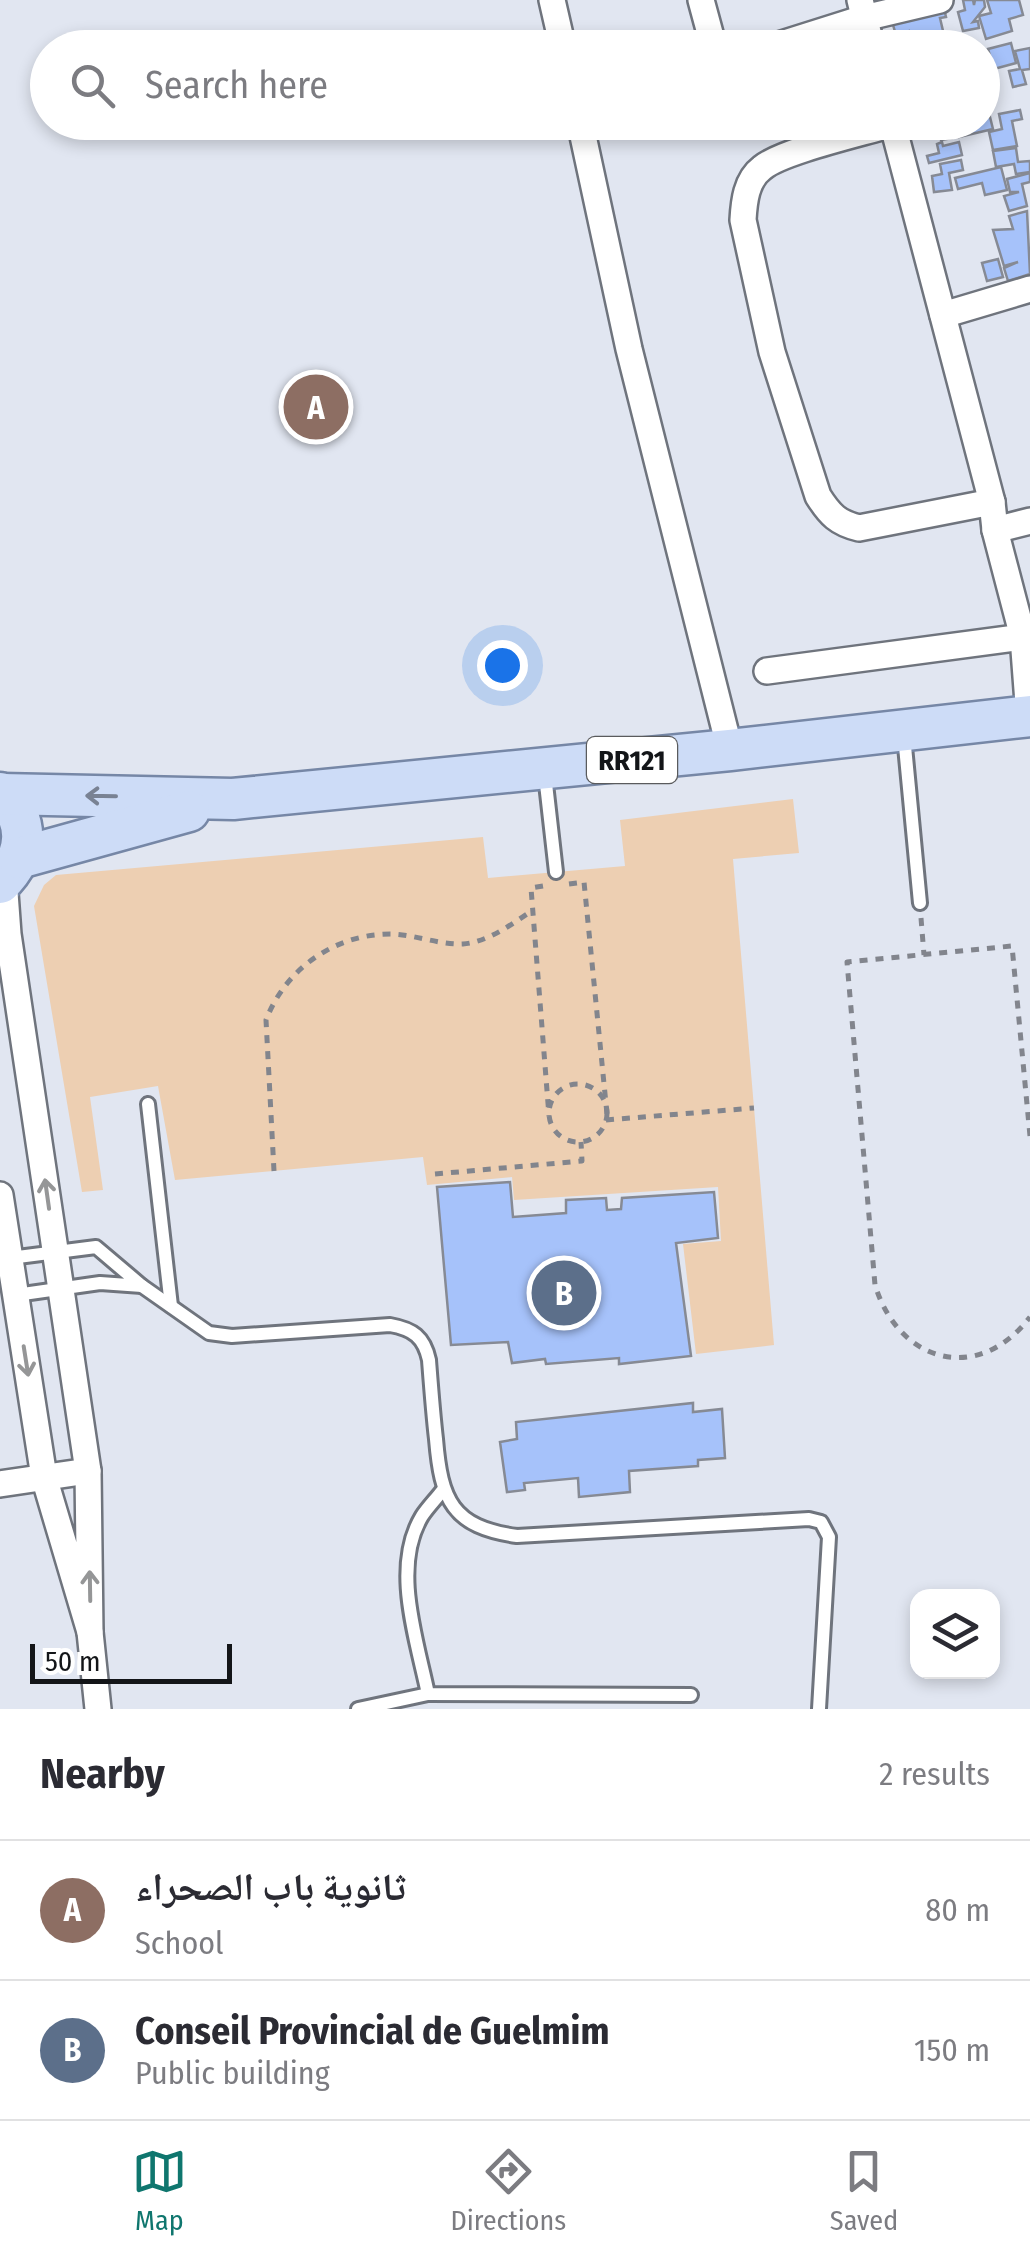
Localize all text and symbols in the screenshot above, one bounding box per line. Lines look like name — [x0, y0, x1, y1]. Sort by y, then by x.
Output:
search box — [30, 30, 1000, 140]
icon: search — [65, 58, 120, 113]
text: Search here — [145, 62, 328, 108]
pin: A — [284, 370, 348, 444]
your location — [477, 640, 528, 691]
road number: RR121 — [587, 737, 677, 783]
one-way arrow — [85, 786, 118, 806]
one-way arrow — [37, 1178, 55, 1210]
pin: B — [532, 1256, 596, 1330]
one-way arrow — [17, 1344, 36, 1376]
one-way arrow — [80, 1570, 100, 1602]
map controls — [910, 1589, 1000, 1679]
button: layers — [910, 1589, 1000, 1679]
scale bar — [30, 1639, 232, 1684]
text: 50 m — [45, 1645, 101, 1678]
text: Nearby — [40, 1749, 165, 1799]
text: 2 results — [879, 1755, 990, 1793]
text: ثانوية باب الصحراء — [135, 1864, 406, 1910]
text: A — [64, 1891, 81, 1929]
text: 80 m — [925, 1891, 990, 1929]
text: School — [135, 1924, 224, 1962]
text: Conseil Provincial de Guelmim — [135, 2008, 609, 2054]
text: B — [64, 2031, 81, 2069]
text: 150 m — [914, 2031, 990, 2069]
text: Public building — [135, 2054, 330, 2092]
tab: Map — [132, 2144, 187, 2237]
tab: Directions — [450, 2144, 566, 2237]
tab: Saved — [830, 2144, 898, 2237]

